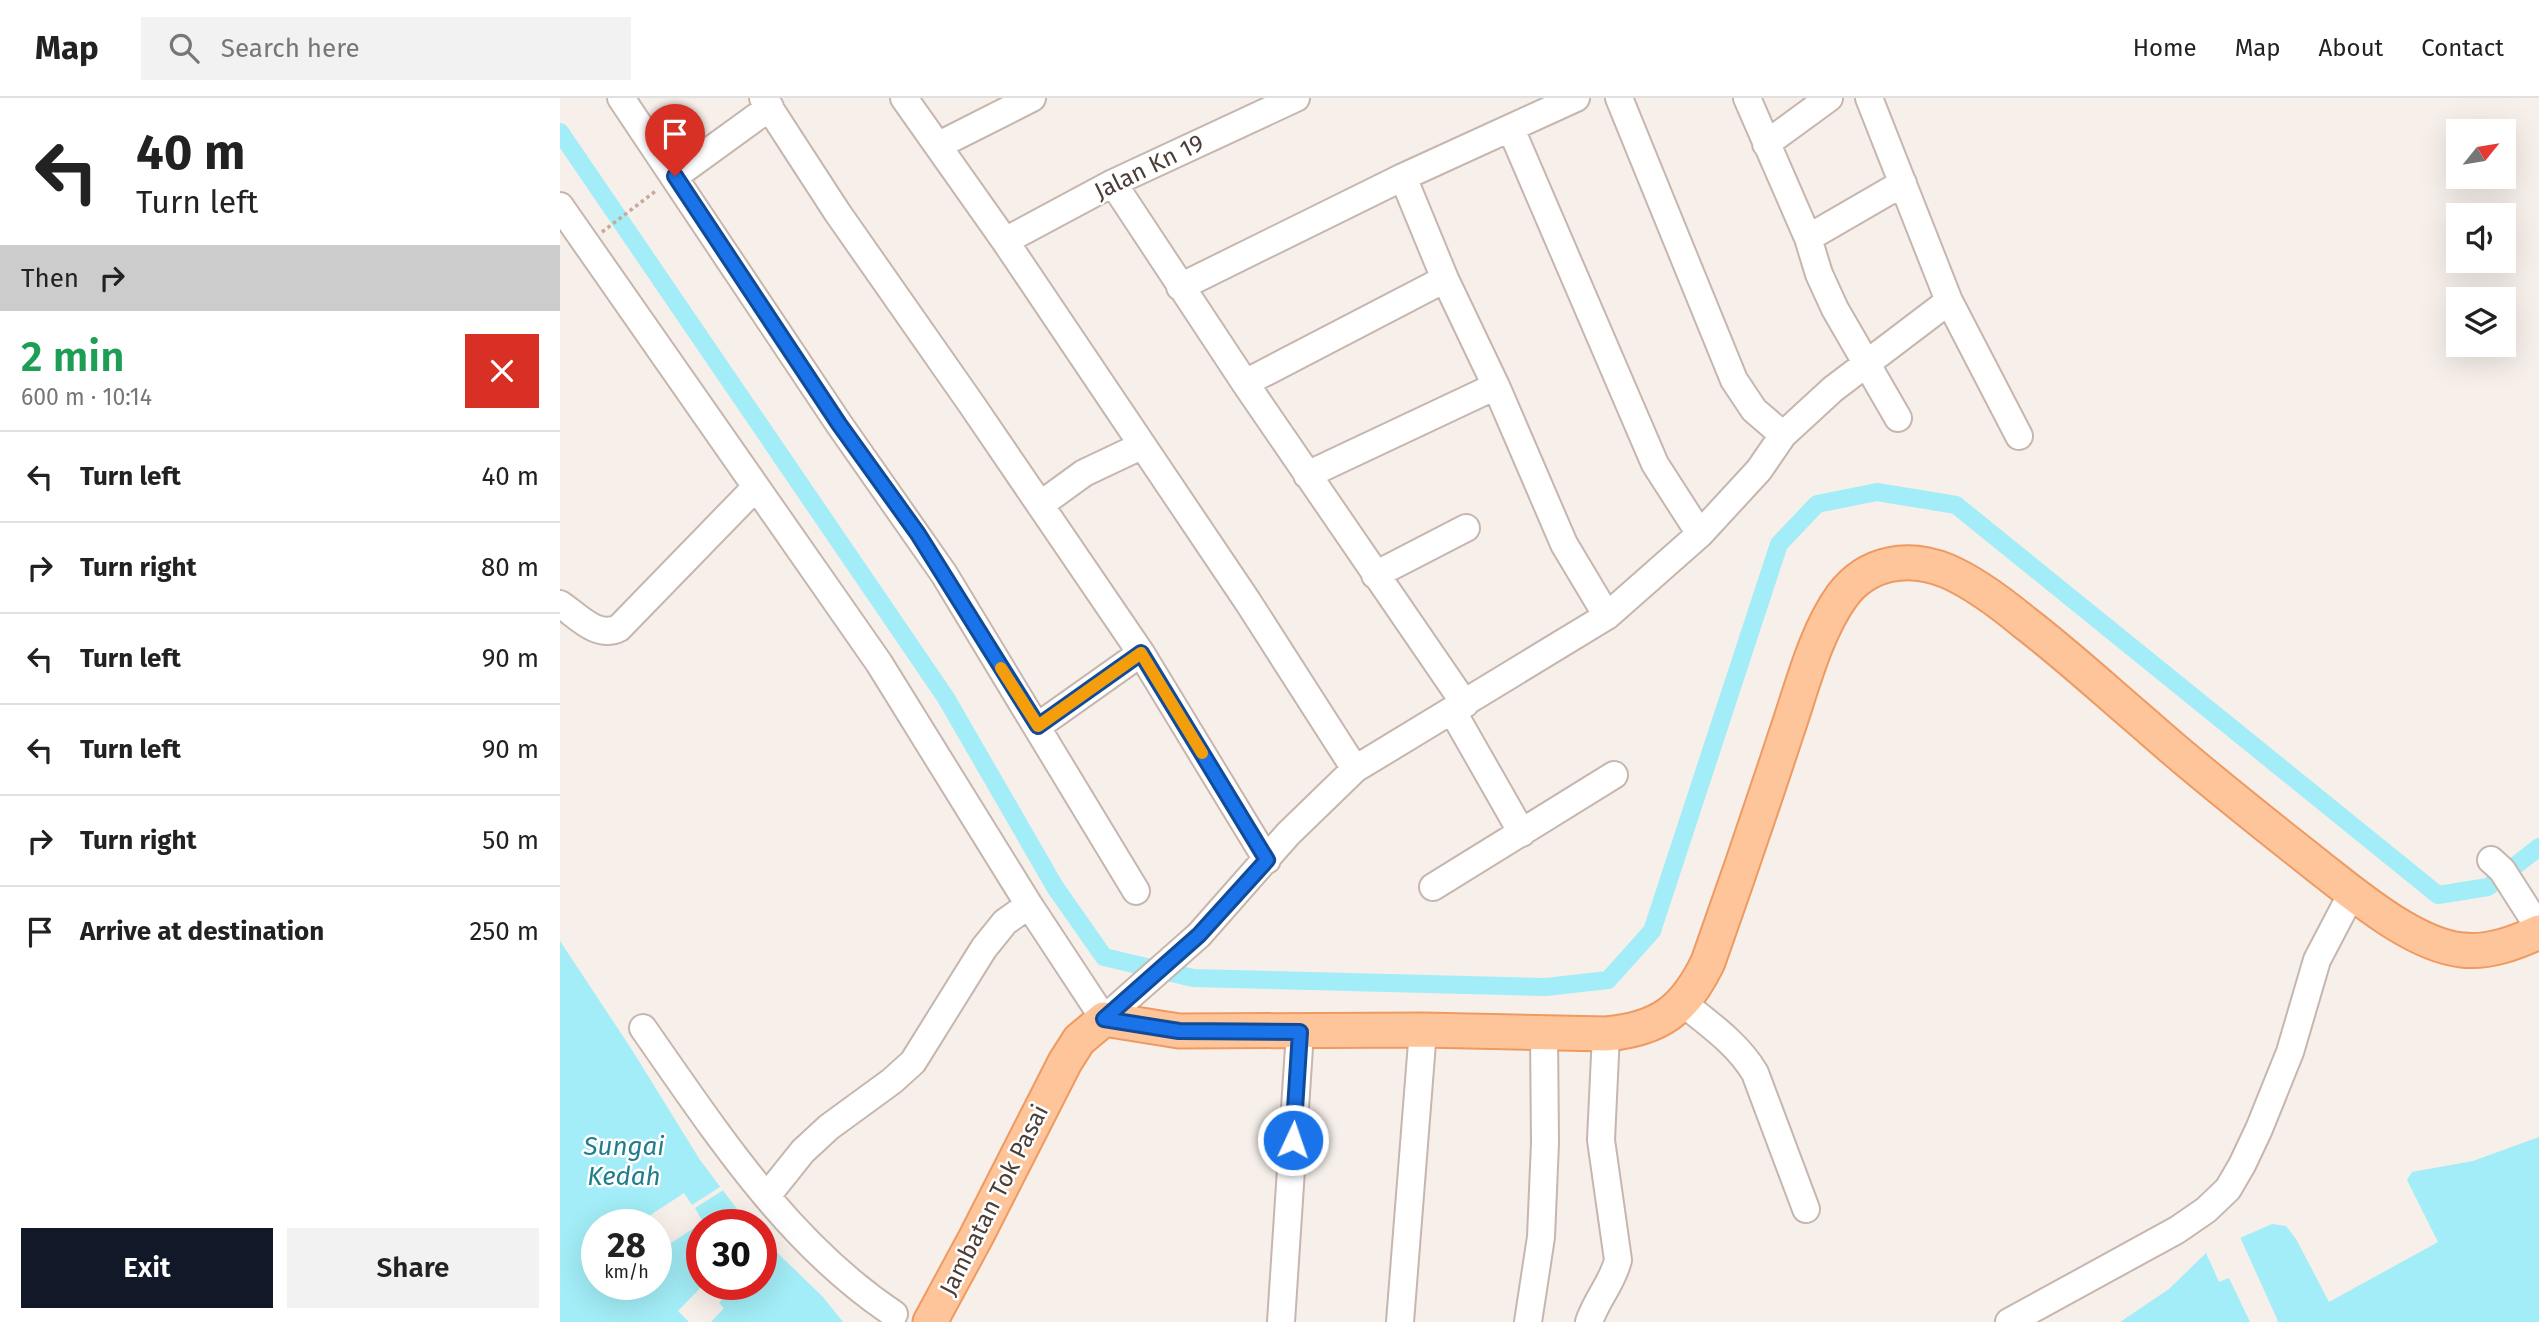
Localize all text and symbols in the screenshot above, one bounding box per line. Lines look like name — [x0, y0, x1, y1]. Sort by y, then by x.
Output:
search box — [141, 17, 631, 80]
text: Map — [35, 28, 99, 68]
icon: search — [165, 29, 203, 67]
text: Search here — [221, 33, 360, 64]
text: Home — [2133, 34, 2197, 62]
text: Map — [2235, 34, 2281, 62]
text: About — [2319, 34, 2383, 62]
text: Contact — [2421, 34, 2504, 62]
pin — [645, 104, 705, 176]
icon: arrive — [656, 115, 694, 153]
north arrow — [2446, 119, 2516, 189]
map controls — [2446, 119, 2516, 357]
text: 40 m — [136, 123, 245, 182]
icon: left — [21, 126, 112, 217]
street label: Jalan Kn 19 — [1090, 129, 1208, 205]
text: Turn left — [136, 183, 258, 221]
button: sound — [2446, 203, 2516, 273]
icon: right — [93, 259, 131, 297]
text: Then — [21, 263, 79, 294]
button: layers — [2446, 287, 2516, 357]
text: 2 min — [21, 332, 125, 382]
button: close — [465, 334, 539, 408]
text: 600 m · 10:14 — [21, 383, 152, 411]
icon: left — [21, 458, 59, 496]
text: Turn left — [80, 461, 181, 492]
text: 40 m — [481, 461, 539, 492]
icon: right — [21, 549, 59, 587]
text: Turn right — [80, 552, 197, 583]
text: 80 m — [481, 552, 539, 583]
icon: left — [21, 640, 59, 678]
text: Turn left — [80, 643, 181, 674]
text: 90 m — [482, 643, 539, 674]
icon: left — [21, 731, 59, 769]
text: Turn left — [80, 734, 181, 765]
text: 90 m — [482, 734, 539, 765]
icon: right — [21, 822, 59, 860]
text: Turn right — [80, 825, 197, 856]
text: 50 m — [482, 825, 539, 856]
icon: arrive — [21, 913, 59, 951]
text: Arrive at destination — [80, 916, 324, 947]
text: 250 m — [469, 916, 539, 947]
street label: Jambatan Tok Pasai — [934, 1100, 1054, 1300]
position arrow — [1256, 1103, 1330, 1177]
water label: Sungai Kedah — [582, 1131, 665, 1192]
speed limit sign: 30 — [686, 1209, 777, 1300]
text: 28 — [607, 1224, 646, 1266]
button: Exit — [21, 1228, 273, 1308]
button: Share — [287, 1228, 539, 1308]
text: km/h — [604, 1261, 649, 1283]

